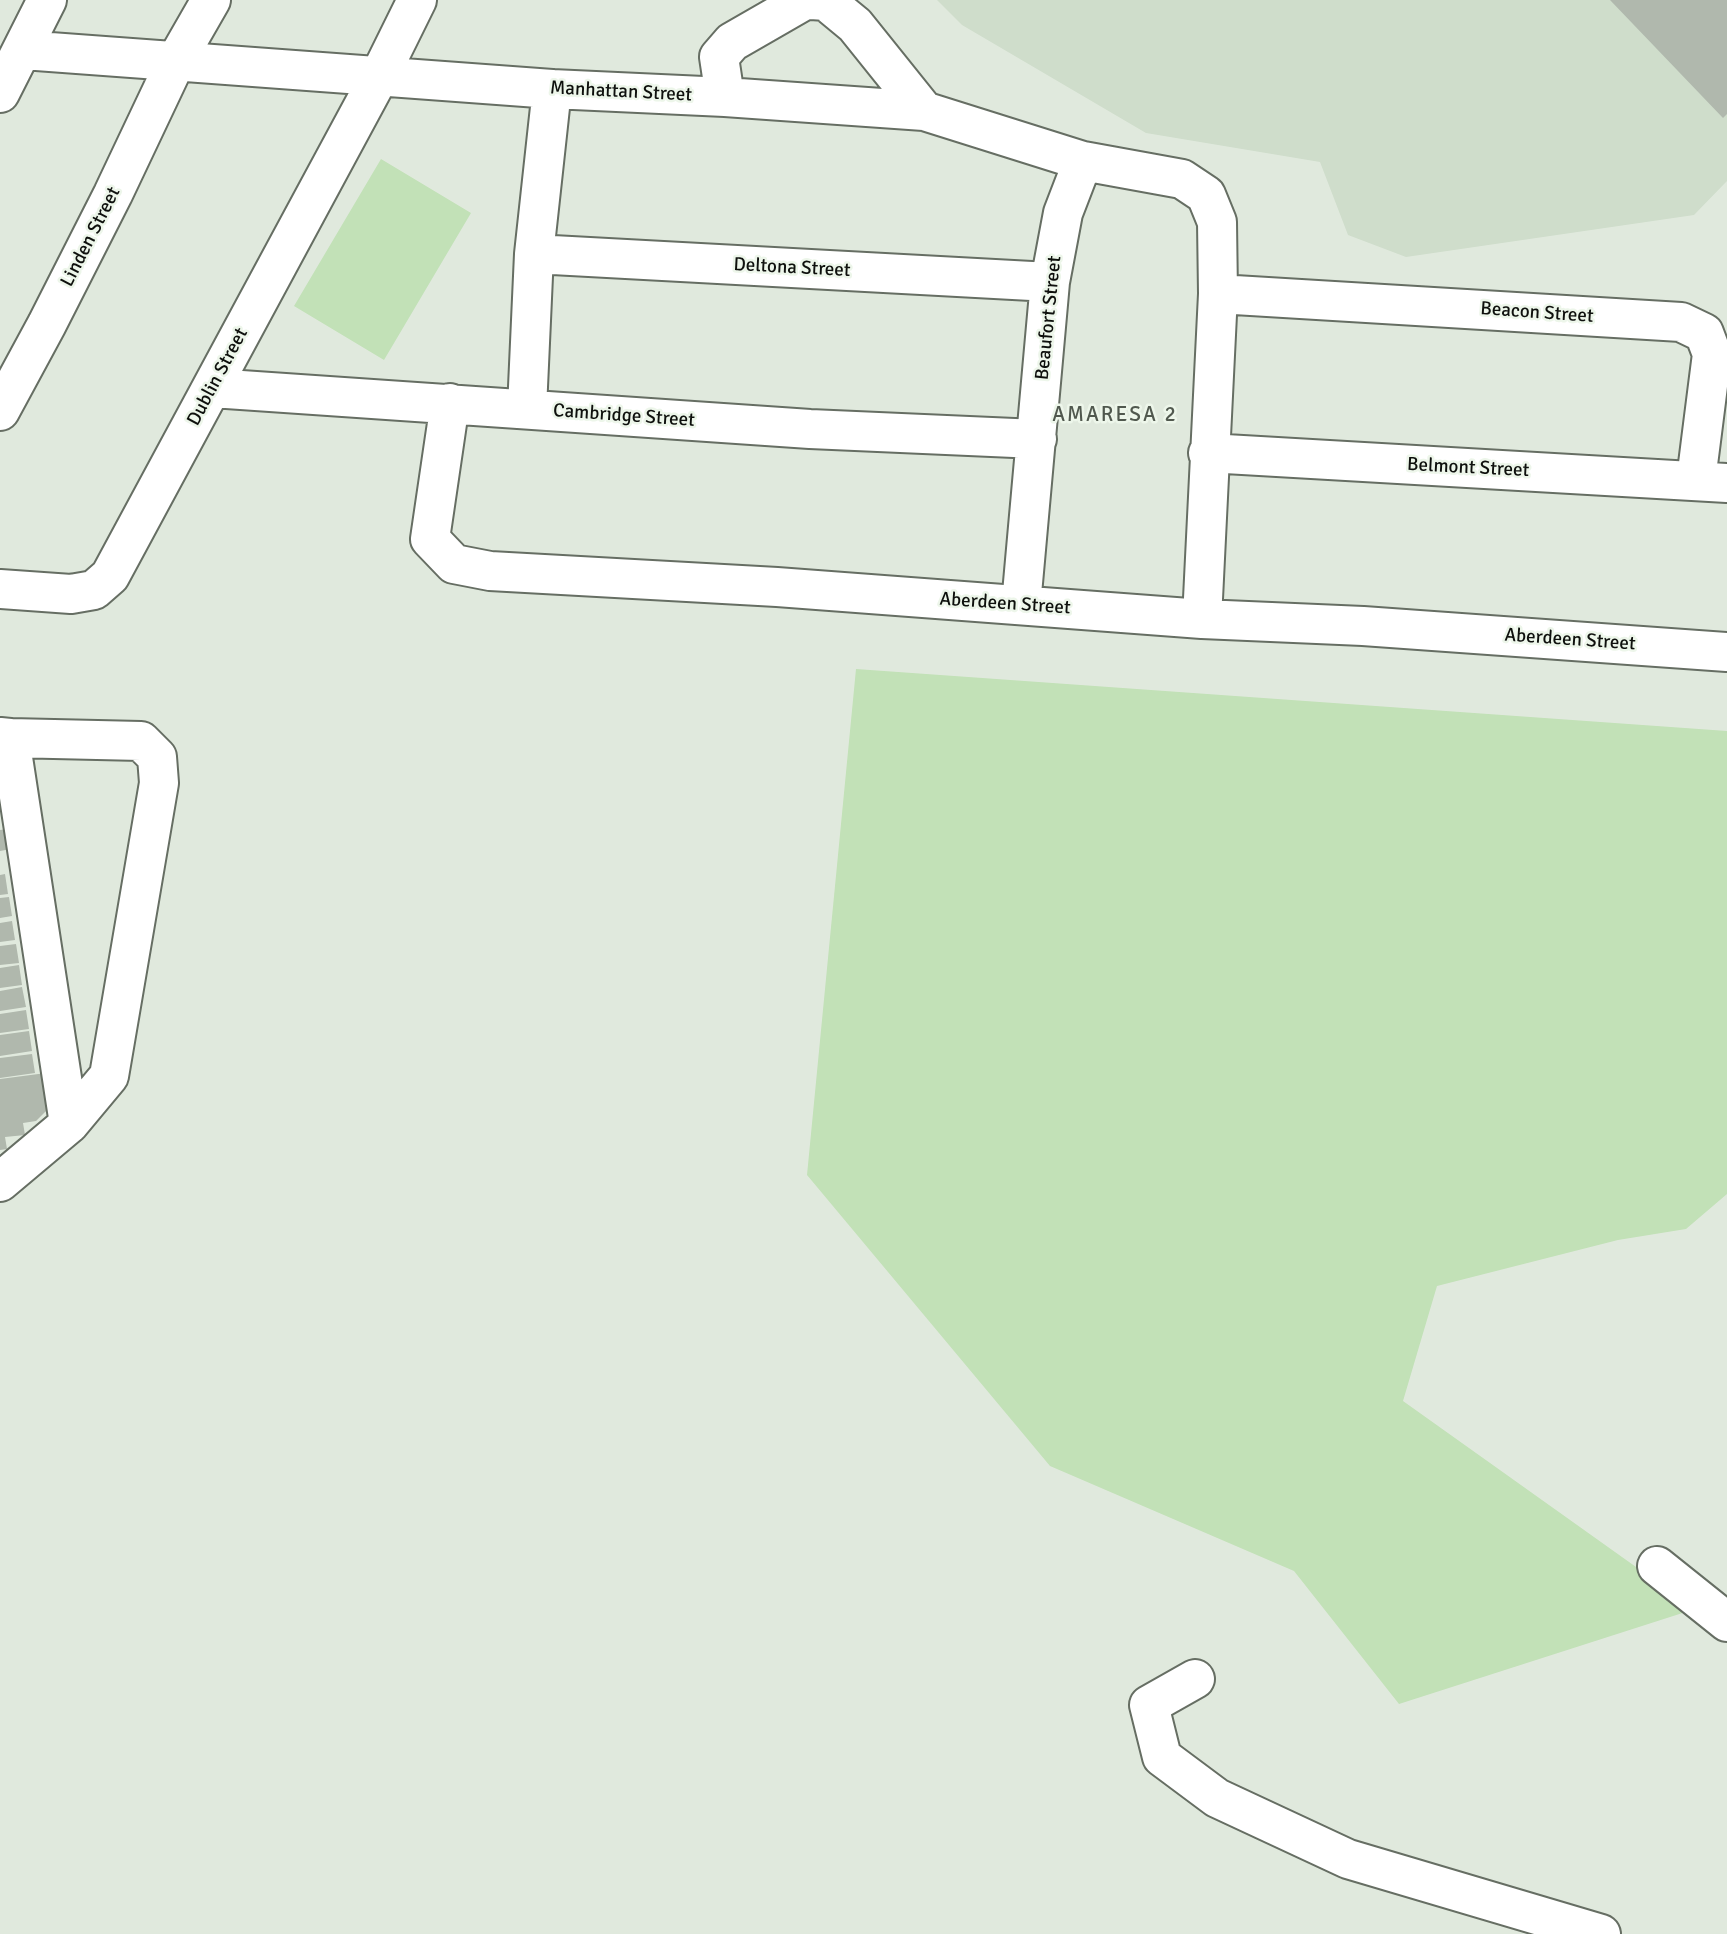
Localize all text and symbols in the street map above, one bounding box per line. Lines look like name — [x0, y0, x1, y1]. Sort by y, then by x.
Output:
street label: Manhattan Street — [549, 77, 693, 107]
street label: Linden Street — [56, 183, 126, 291]
street label: Deltona Street — [733, 254, 851, 282]
street label: Beaufort Street — [1031, 255, 1067, 381]
street label: Beacon Street — [1480, 298, 1594, 328]
street label: Dublin Street — [183, 324, 253, 430]
street label: Cambridge Street — [552, 400, 696, 432]
district label: AMARESA 2 — [1053, 402, 1177, 428]
street label: Belmont Street — [1406, 453, 1530, 483]
street label: Aberdeen Street — [939, 588, 1071, 620]
street label: Aberdeen Street — [1504, 624, 1636, 656]

